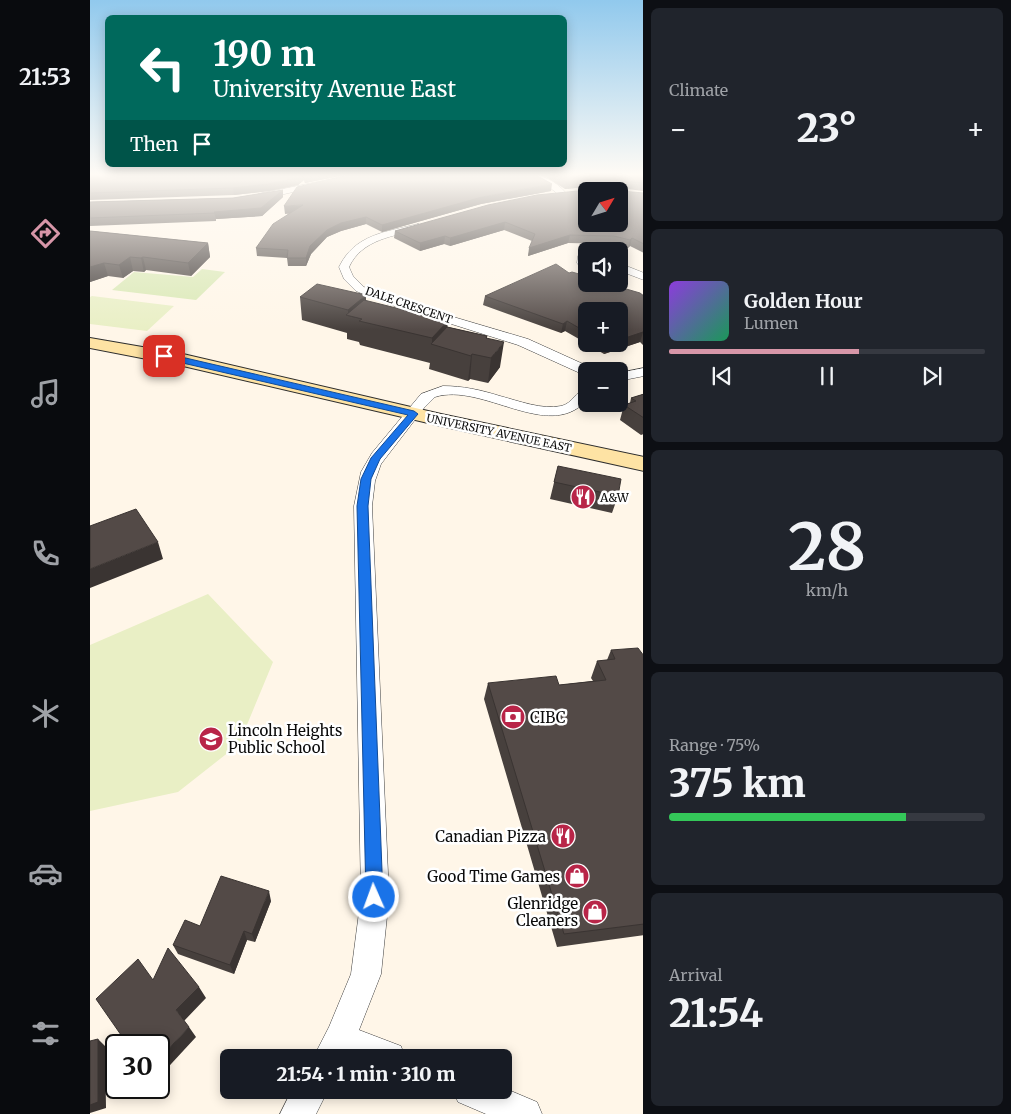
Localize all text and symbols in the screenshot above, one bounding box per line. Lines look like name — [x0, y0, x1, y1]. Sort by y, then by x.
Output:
text: 190 m — [213, 32, 316, 76]
icon: left — [130, 35, 195, 100]
text: 21:53 — [19, 63, 71, 91]
text: University Avenue East — [213, 75, 456, 103]
text: Climate — [669, 80, 728, 100]
text: 23° — [797, 105, 857, 152]
text: − — [669, 111, 688, 147]
text: + — [966, 111, 985, 147]
icon: arrive — [188, 130, 216, 158]
text: Then — [130, 132, 178, 156]
north arrow — [578, 182, 628, 232]
map controls — [578, 182, 628, 412]
icon: directions — [28, 216, 63, 251]
button: sound — [578, 242, 628, 292]
street label: DALE CRESCENT — [364, 284, 455, 327]
text: Golden Hour — [744, 289, 863, 313]
button: + — [578, 302, 628, 352]
text: Lumen — [744, 313, 798, 333]
pin — [143, 335, 185, 377]
icon: arrive — [150, 342, 178, 370]
button: − — [578, 362, 628, 412]
icon: previous — [708, 362, 736, 390]
icon: pause — [813, 362, 841, 390]
icon: next — [918, 362, 946, 390]
icon: music — [28, 376, 63, 411]
street label: UNIVERSITY AVENUE EAST — [425, 411, 573, 455]
restaurant icon: A&W — [570, 484, 596, 510]
place label: A&W — [599, 490, 630, 505]
text: 28 — [788, 506, 866, 588]
icon: phone — [28, 536, 63, 571]
text: km/h — [806, 580, 848, 600]
icon: climate — [28, 696, 63, 731]
bank icon: CIBC — [500, 704, 526, 730]
place label: CIBC — [530, 708, 566, 727]
place label: Lincoln Heights Public School — [228, 721, 342, 757]
school or university icon: Lincoln Heights Public School — [198, 726, 224, 752]
text: Range · 75% — [669, 735, 760, 755]
text: 375 km — [669, 760, 806, 807]
restaurant icon: Canadian Pizza — [550, 823, 576, 849]
place label: Canadian Pizza — [435, 827, 546, 846]
icon: car — [28, 856, 63, 891]
shop icon: Good Time Games — [564, 863, 590, 889]
place label: Good Time Games — [427, 867, 560, 886]
position arrow — [347, 870, 399, 922]
place label: Glenridge Cleaners — [507, 894, 578, 930]
shop icon: Glenridge Cleaners — [582, 899, 608, 925]
text: Arrival — [669, 965, 722, 985]
text: 21:54 — [669, 990, 763, 1037]
icon: filters — [28, 1016, 63, 1051]
speed limit sign: 30 — [105, 1034, 170, 1099]
text: 21:54 · 1 min · 310 m — [277, 1062, 455, 1086]

